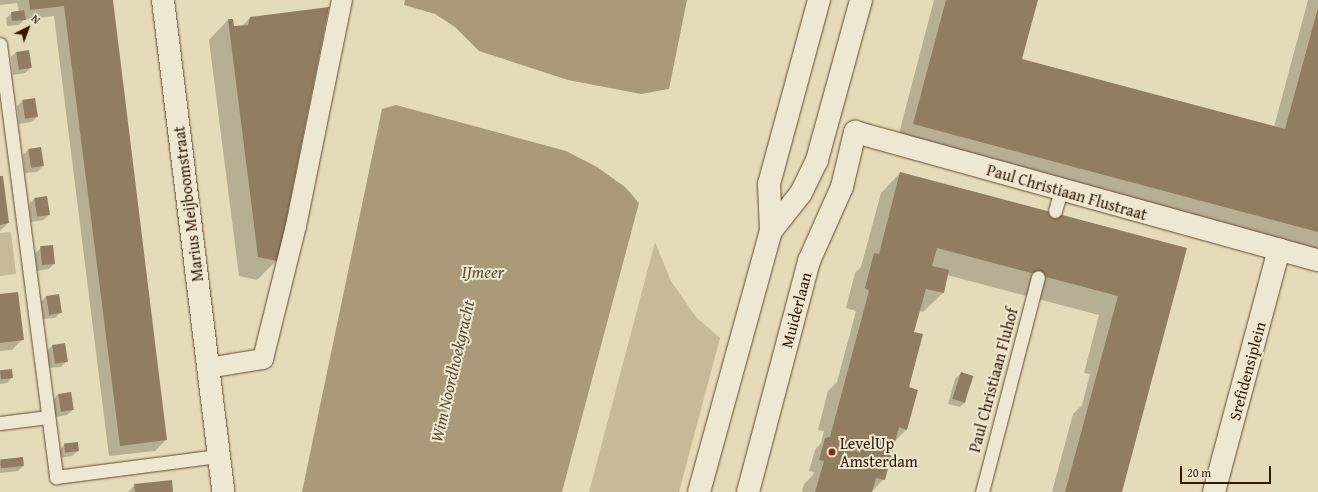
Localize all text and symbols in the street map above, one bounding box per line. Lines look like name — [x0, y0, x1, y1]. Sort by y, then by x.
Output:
north arrow — [8, 8, 48, 48]
text: N — [28, 11, 44, 27]
street label: Marius Meijboomstraat — [169, 125, 207, 283]
street label: Paul Christiaan Flustraat — [985, 160, 1149, 224]
water label: IJmeer — [462, 262, 504, 282]
street label: Muiderlaan — [777, 270, 815, 350]
water label: Wim Noordhoekgracht — [426, 298, 478, 444]
street label: Paul Christiaan Fluhof — [964, 306, 1022, 454]
street label: Srefidensiplein — [1225, 320, 1269, 422]
place label: LevelUp Amsterdam — [840, 433, 918, 471]
marker: LevelUp Amsterdam — [827, 447, 837, 457]
scale bar — [1182, 458, 1273, 484]
text: 20 m — [1187, 464, 1211, 481]

